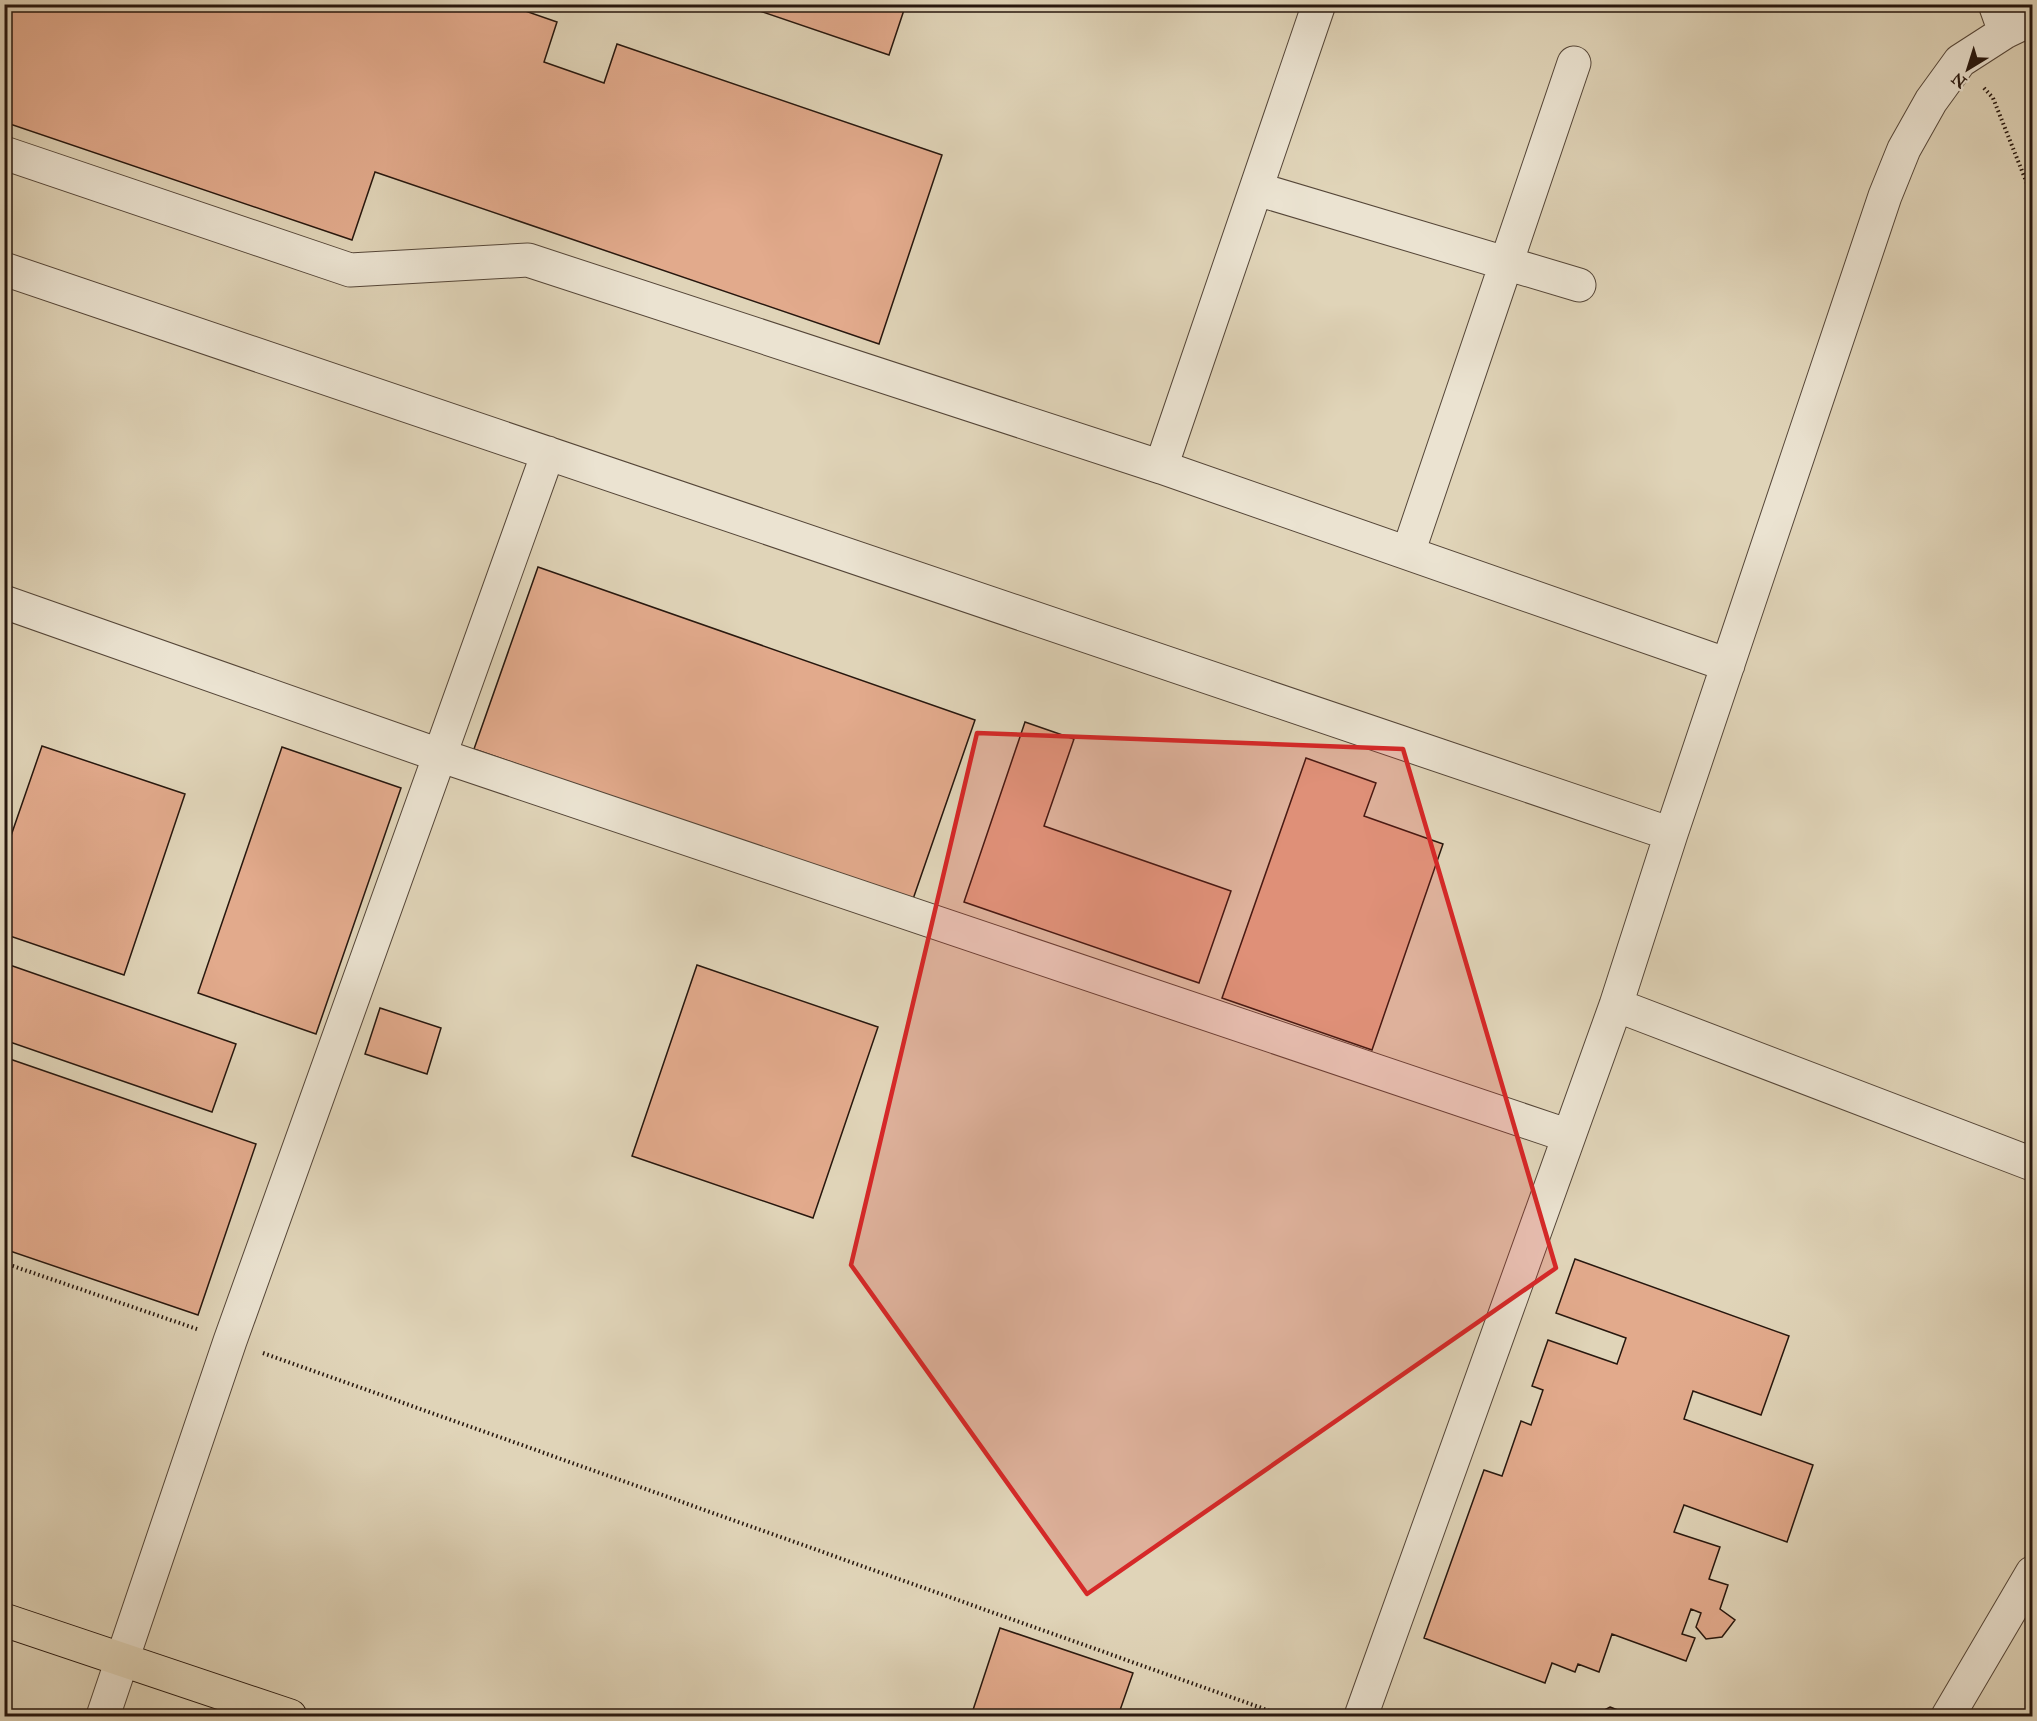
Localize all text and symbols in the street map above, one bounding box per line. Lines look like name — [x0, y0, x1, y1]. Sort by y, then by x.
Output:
north arrow — [1938, 39, 1998, 99]
text: N — [1948, 69, 1970, 92]

